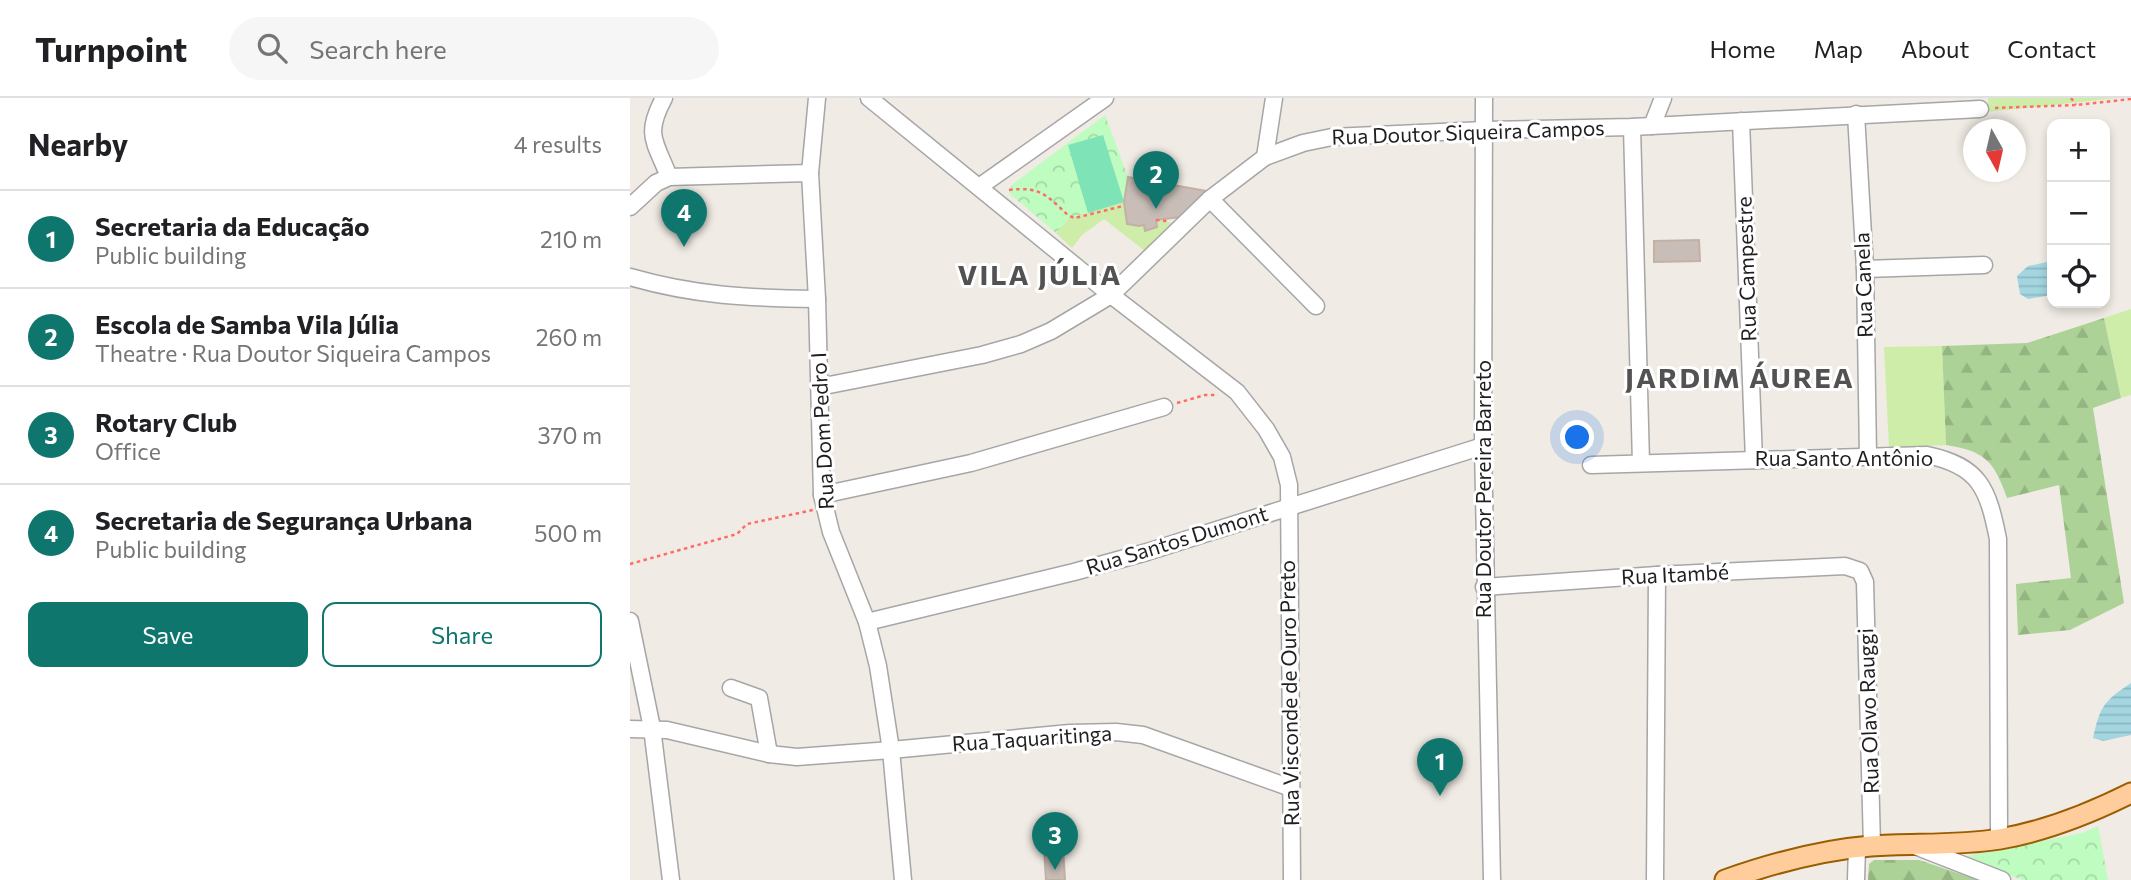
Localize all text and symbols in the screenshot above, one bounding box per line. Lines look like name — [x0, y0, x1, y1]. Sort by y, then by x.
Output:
search box — [229, 17, 719, 80]
text: Turnpoint — [35, 28, 187, 69]
icon: search — [253, 29, 291, 67]
text: Search here — [309, 33, 447, 64]
text: Home — [1710, 34, 1776, 63]
text: Map — [1814, 34, 1863, 63]
text: About — [1901, 34, 1969, 63]
text: Contact — [2007, 34, 2096, 63]
street label: Rua Doutor Siqueira Campos — [1331, 114, 1605, 149]
north arrow — [1963, 119, 2026, 182]
map controls — [2047, 119, 2110, 308]
button: + — [2047, 119, 2110, 182]
text: Nearby — [28, 125, 128, 162]
text: 4 results — [514, 130, 602, 158]
pin: 2 — [1133, 151, 1179, 209]
button: − — [2047, 182, 2110, 245]
pin: 4 — [661, 189, 707, 247]
street label: Rua Campestre — [1730, 196, 1761, 342]
text: Secretaria da Educação — [95, 210, 370, 241]
text: 1 — [46, 225, 56, 253]
text: 210 m — [540, 225, 602, 253]
street label: Rua Canela — [1848, 232, 1877, 338]
text: Public building — [95, 241, 246, 269]
button: locate — [2047, 245, 2110, 308]
district label: VILA JÚLIA — [958, 257, 1122, 291]
text: Escola de Samba Vila Júlia — [95, 308, 399, 339]
text: 2 — [44, 323, 58, 351]
text: 260 m — [536, 323, 602, 351]
text: Theatre · Rua Doutor Siqueira Campos — [95, 339, 491, 367]
street label: Rua Dom Pedro I — [805, 352, 838, 510]
street label: Rua Doutor Pereira Barreto — [1470, 360, 1495, 618]
district label: JARDIM ÁUREA — [1625, 360, 1855, 394]
text: Rotary Club — [95, 406, 237, 437]
your location — [1560, 420, 1594, 454]
text: 3 — [44, 421, 58, 449]
text: 370 m — [537, 421, 602, 449]
text: Office — [95, 437, 161, 465]
street label: Rua Santo Antônio — [1755, 445, 1933, 470]
street label: Rua Santos Dumont — [1082, 500, 1271, 579]
text: Secretaria de Segurança Urbana — [95, 504, 472, 535]
text: 4 — [44, 519, 58, 547]
text: 500 m — [534, 519, 602, 547]
text: Public building — [95, 535, 246, 563]
street label: Rua Itambé — [1620, 558, 1729, 589]
street label: Rua Visconde de Ouro Preto — [1274, 560, 1303, 826]
button: Save — [28, 602, 308, 667]
button: Share — [322, 602, 602, 667]
street label: Rua Olavo Rauggi — [1852, 628, 1883, 794]
street label: Rua Taquaritinga — [951, 719, 1113, 756]
pin: 1 — [1417, 738, 1463, 796]
pin: 3 — [1032, 812, 1078, 870]

